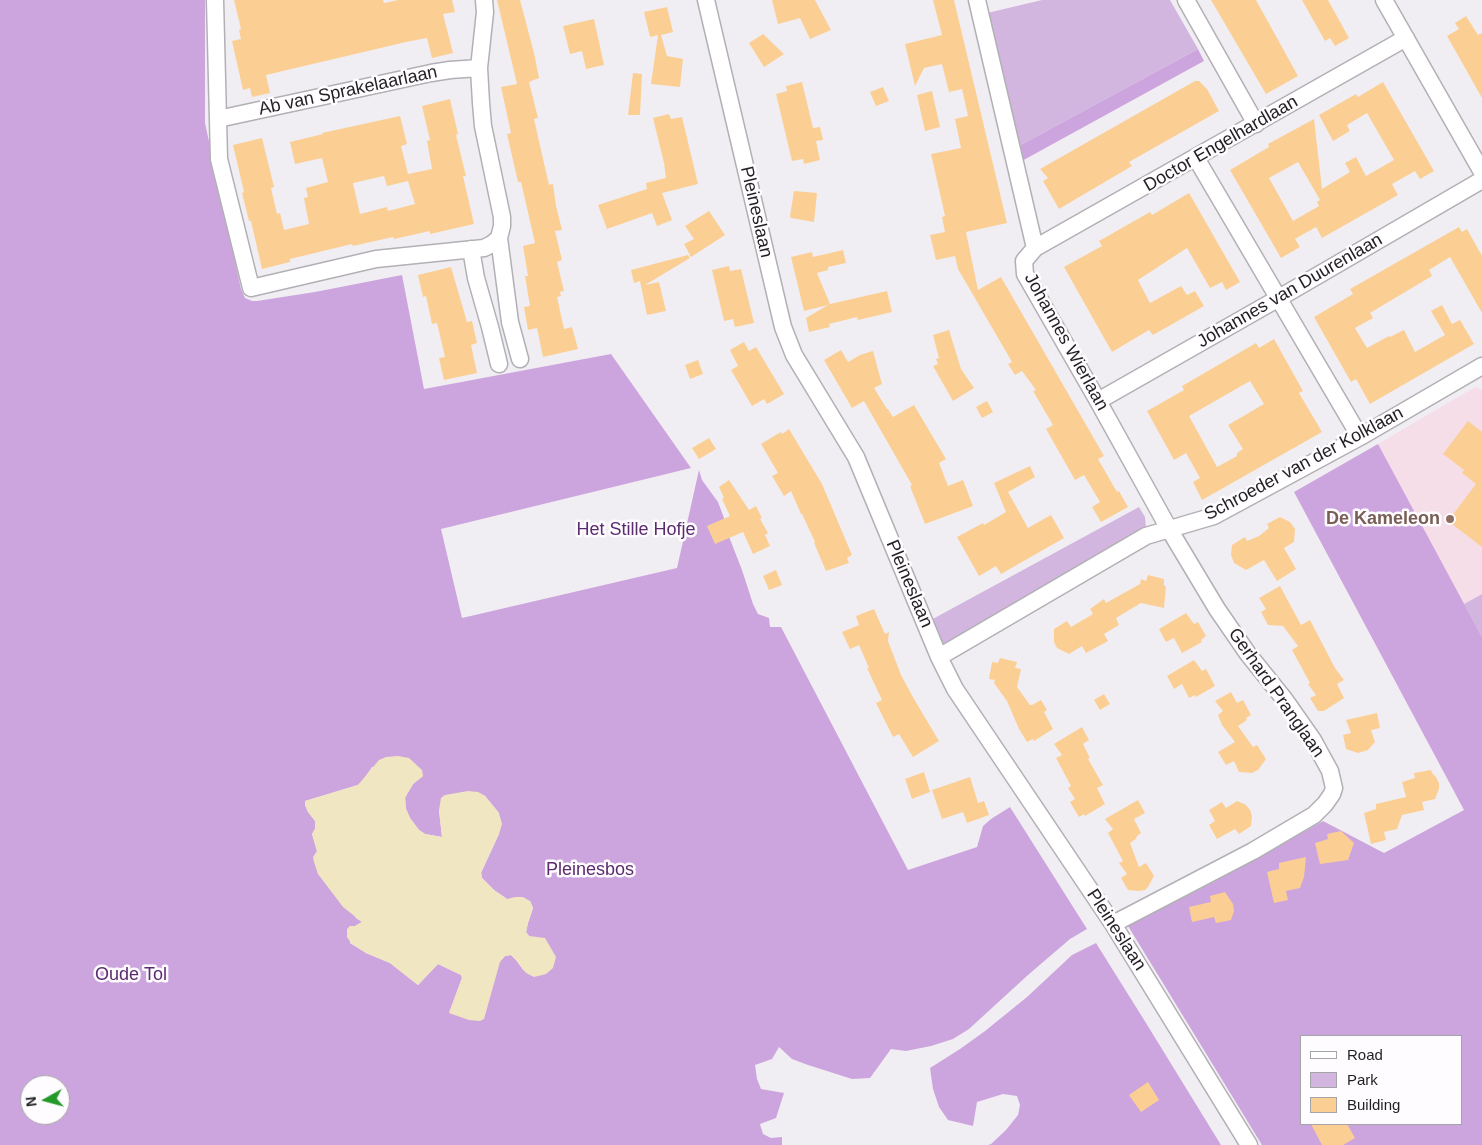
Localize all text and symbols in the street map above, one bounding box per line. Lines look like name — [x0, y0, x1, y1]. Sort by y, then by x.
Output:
street label: Ab van Sprakelaarlaan — [257, 62, 439, 120]
street label: Doctor Engelhardlaan — [1140, 91, 1302, 197]
street label: Pleineslaan — [735, 164, 777, 260]
street label: Johannes van Duurenlaan — [1194, 229, 1386, 353]
street label: Johannes Wierlaan — [1019, 269, 1113, 415]
street label: Schroeder van der Kolklaan — [1201, 402, 1407, 526]
place label: De Kameleon — [1326, 508, 1440, 530]
marker: De Kameleon — [1444, 513, 1456, 525]
park label: Het Stille Hofje — [576, 519, 696, 541]
street label: Pleineslaan — [881, 537, 937, 631]
street label: Gerhard Pranglaan — [1223, 624, 1329, 762]
park label: Pleinesbos — [546, 859, 634, 881]
street label: Pleineslaan — [1082, 885, 1150, 975]
park label: Oude Tol — [95, 964, 167, 986]
legend — [1300, 1035, 1462, 1125]
text: Road — [1347, 1046, 1383, 1063]
text: Park — [1347, 1071, 1378, 1088]
north arrow — [20, 1075, 70, 1125]
text: N — [23, 1096, 40, 1108]
text: Building — [1347, 1096, 1400, 1113]

